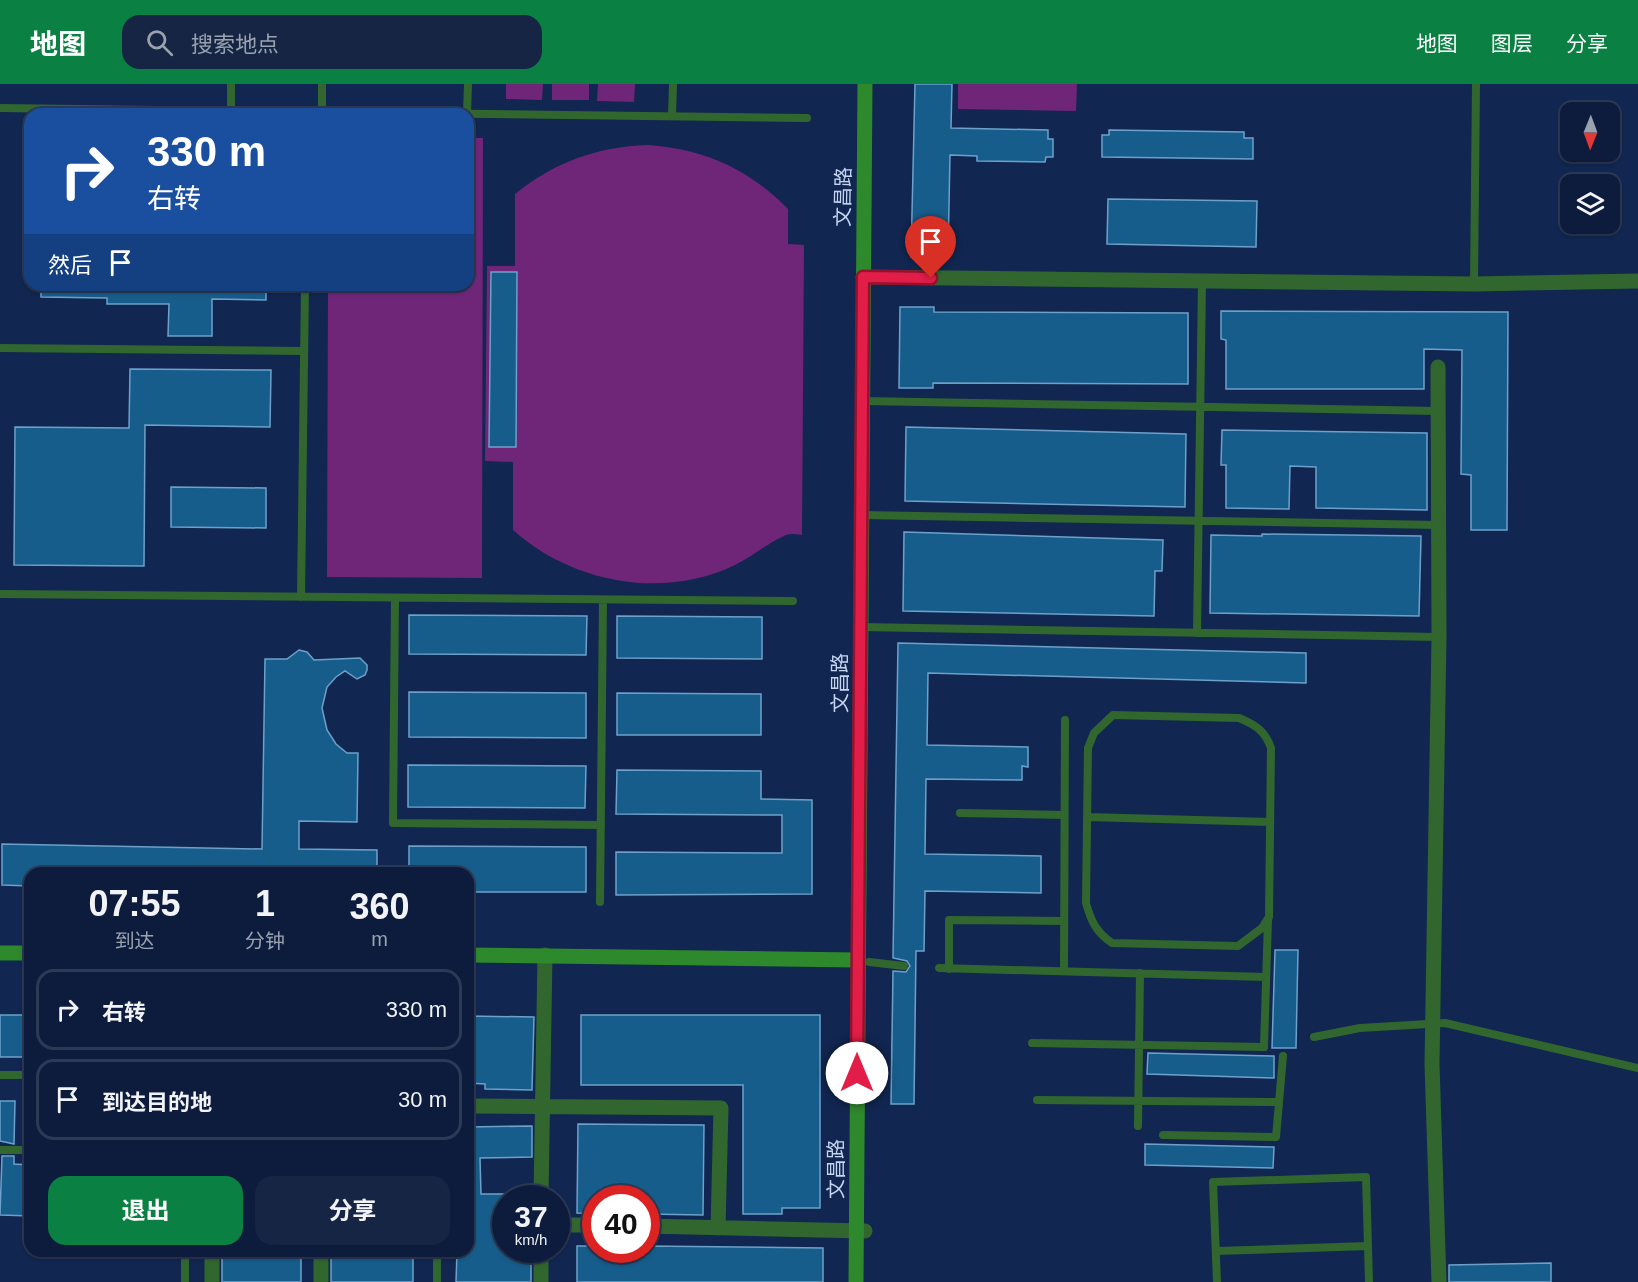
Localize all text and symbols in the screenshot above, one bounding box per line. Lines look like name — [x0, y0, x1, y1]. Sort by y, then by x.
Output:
search box — [122, 15, 542, 69]
icon: search — [143, 26, 176, 59]
text: 地图 — [30, 29, 86, 60]
text: 搜索地点 — [191, 32, 279, 57]
text: 地图 — [1416, 32, 1458, 55]
text: 图层 — [1491, 32, 1533, 55]
text: 分享 — [1566, 32, 1608, 55]
north arrow — [1560, 102, 1620, 162]
map controls — [1560, 102, 1620, 234]
text: 330 m — [147, 128, 266, 175]
icon: right — [48, 132, 126, 210]
street label: 文昌路 — [831, 167, 855, 227]
button: layers — [1560, 174, 1620, 234]
text: 右转 — [147, 184, 201, 214]
pin — [905, 216, 956, 278]
icon: arrive — [914, 225, 947, 258]
icon: arrive — [104, 246, 137, 279]
text: 然后 — [48, 253, 92, 278]
street label: 文昌路 — [829, 653, 851, 713]
text: 07:55 — [88, 883, 181, 924]
text: 1 — [255, 883, 275, 924]
text: 360 — [349, 886, 410, 927]
text: m — [371, 928, 388, 950]
text: 到达 — [114, 930, 154, 952]
text: 分钟 — [245, 930, 285, 952]
icon: right — [51, 993, 84, 1026]
text: 330 m — [386, 997, 447, 1022]
text: 右转 — [102, 1000, 146, 1025]
position arrow — [825, 1041, 889, 1105]
icon: arrive — [51, 1083, 84, 1116]
text: 30 m — [398, 1087, 447, 1112]
text: 到达目的地 — [102, 1090, 212, 1115]
street label: 文昌路 — [825, 1139, 847, 1199]
button: 退出 — [48, 1176, 243, 1245]
button: 分享 — [255, 1176, 450, 1245]
speed limit sign: 40 — [582, 1185, 660, 1263]
text: 37 — [514, 1200, 548, 1233]
text: km/h — [515, 1231, 547, 1248]

